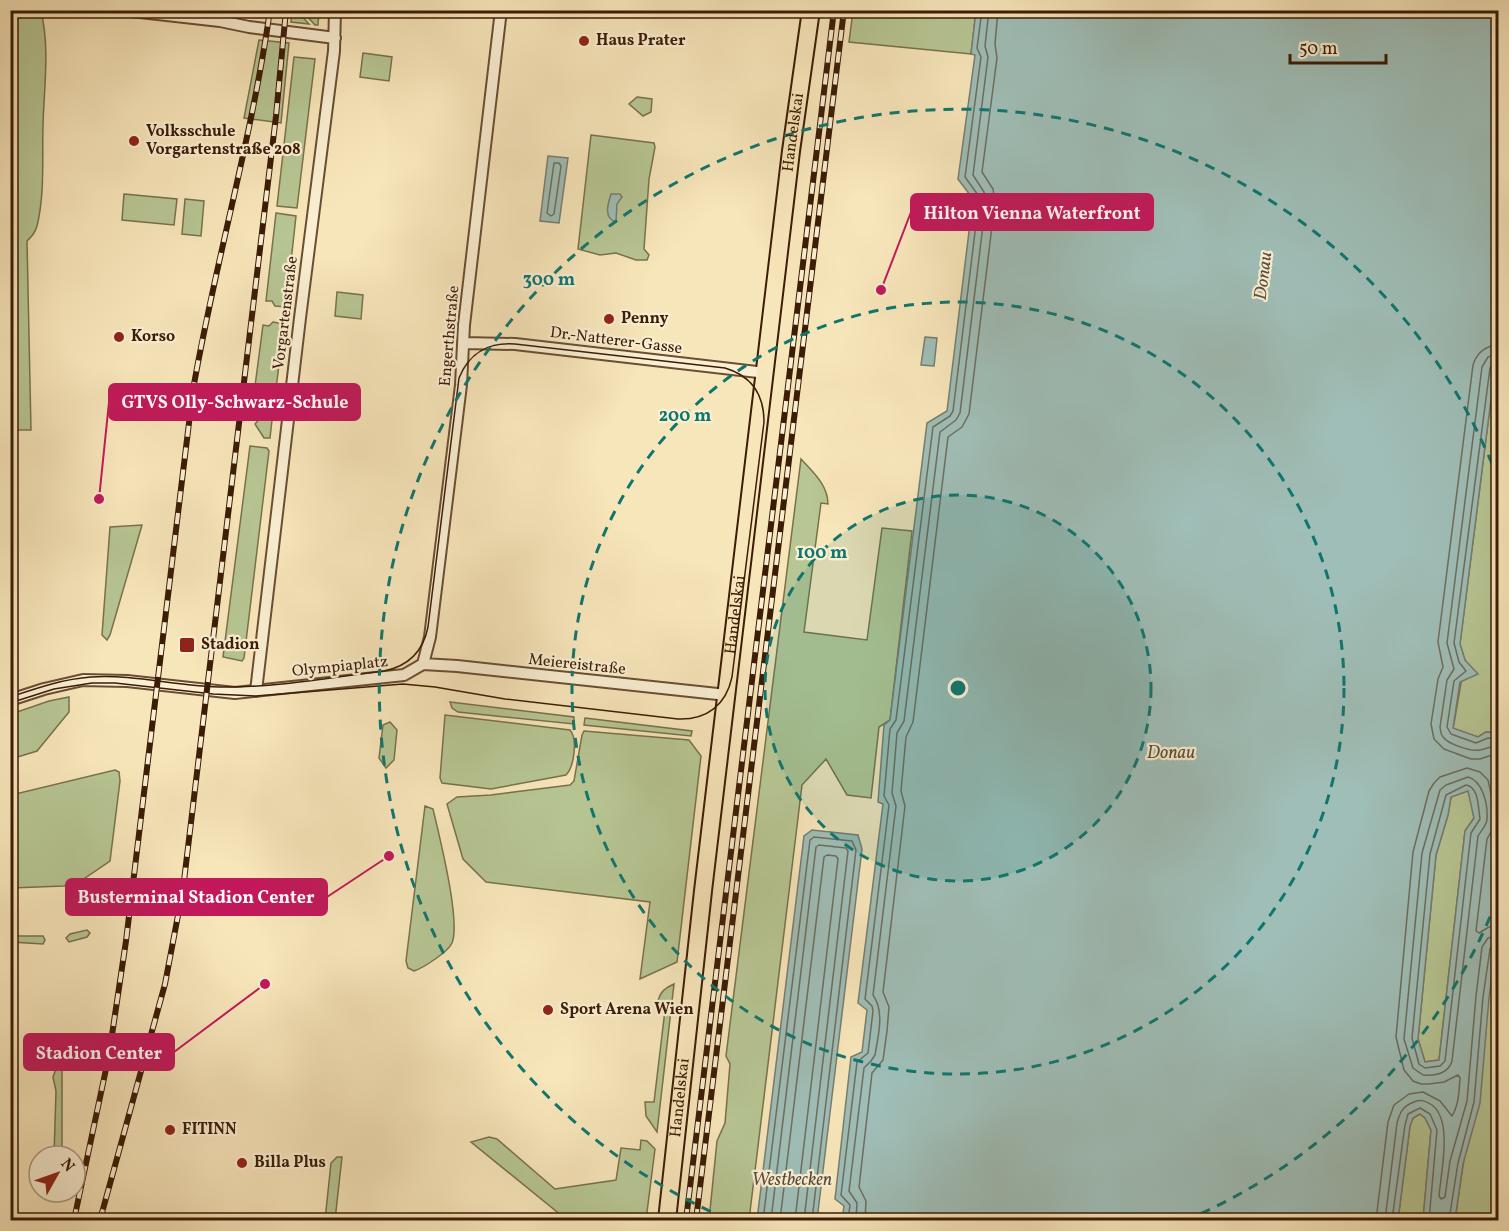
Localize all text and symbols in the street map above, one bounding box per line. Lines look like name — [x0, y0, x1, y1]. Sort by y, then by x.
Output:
scale bar — [1290, 27, 1386, 65]
place label: Haus Prater — [596, 30, 686, 52]
marker: Haus Prater — [577, 34, 591, 48]
text: 50 m — [1299, 37, 1338, 62]
street label: Handelskai — [778, 91, 810, 173]
place label: Volksschule Vorgartenstraße 208 — [146, 121, 301, 161]
marker: Volksschule Vorgartenstraße 208 — [127, 134, 141, 148]
callout: Hilton Vienna Waterfront — [911, 194, 1153, 230]
text: Hilton Vienna Waterfront — [924, 202, 1141, 227]
water label: Donau — [1249, 250, 1279, 302]
street label: Vorgartenstraße — [268, 255, 304, 371]
text: 300 m — [523, 268, 575, 293]
street label: Engerthstraße — [435, 285, 465, 387]
place label: Penny — [621, 308, 668, 330]
marker: Penny — [602, 312, 616, 326]
street label: Dr.-Natterer-Gasse — [549, 322, 683, 360]
place label: Korso — [131, 326, 175, 348]
marker: Korso — [112, 330, 126, 344]
callout: GTVS Olly-Schwarz-Schule — [109, 384, 360, 420]
text: GTVS Olly-Schwarz-Schule — [122, 391, 348, 416]
text: 200 m — [659, 404, 711, 429]
text: 100 m — [797, 541, 847, 566]
street label: Handelskai — [720, 574, 751, 656]
place label: Stadion — [201, 634, 260, 656]
marker: Stadion — [178, 636, 196, 654]
street label: Meiereistraße — [527, 649, 627, 681]
street label: Olympiaplatz — [291, 651, 389, 683]
centre of rings — [948, 678, 968, 698]
water label: Donau — [1147, 741, 1195, 766]
callout: Busterminal Stadion Center — [66, 879, 327, 915]
text: Busterminal Stadion Center — [77, 886, 315, 911]
place label: Sport Arena Wien — [560, 999, 694, 1021]
marker: Sport Arena Wien — [541, 1003, 555, 1017]
callout: Stadion Center — [24, 1034, 174, 1070]
text: Stadion Center — [36, 1042, 163, 1067]
street label: Handelskai — [665, 1057, 696, 1138]
place label: FITINN — [182, 1119, 237, 1141]
marker: FITINN — [163, 1123, 177, 1137]
north arrow — [27, 1144, 87, 1204]
place label: Billa Plus — [254, 1152, 326, 1174]
text: N — [55, 1154, 79, 1177]
marker: Billa Plus — [235, 1156, 249, 1170]
water label: Westbecken — [752, 1168, 832, 1193]

